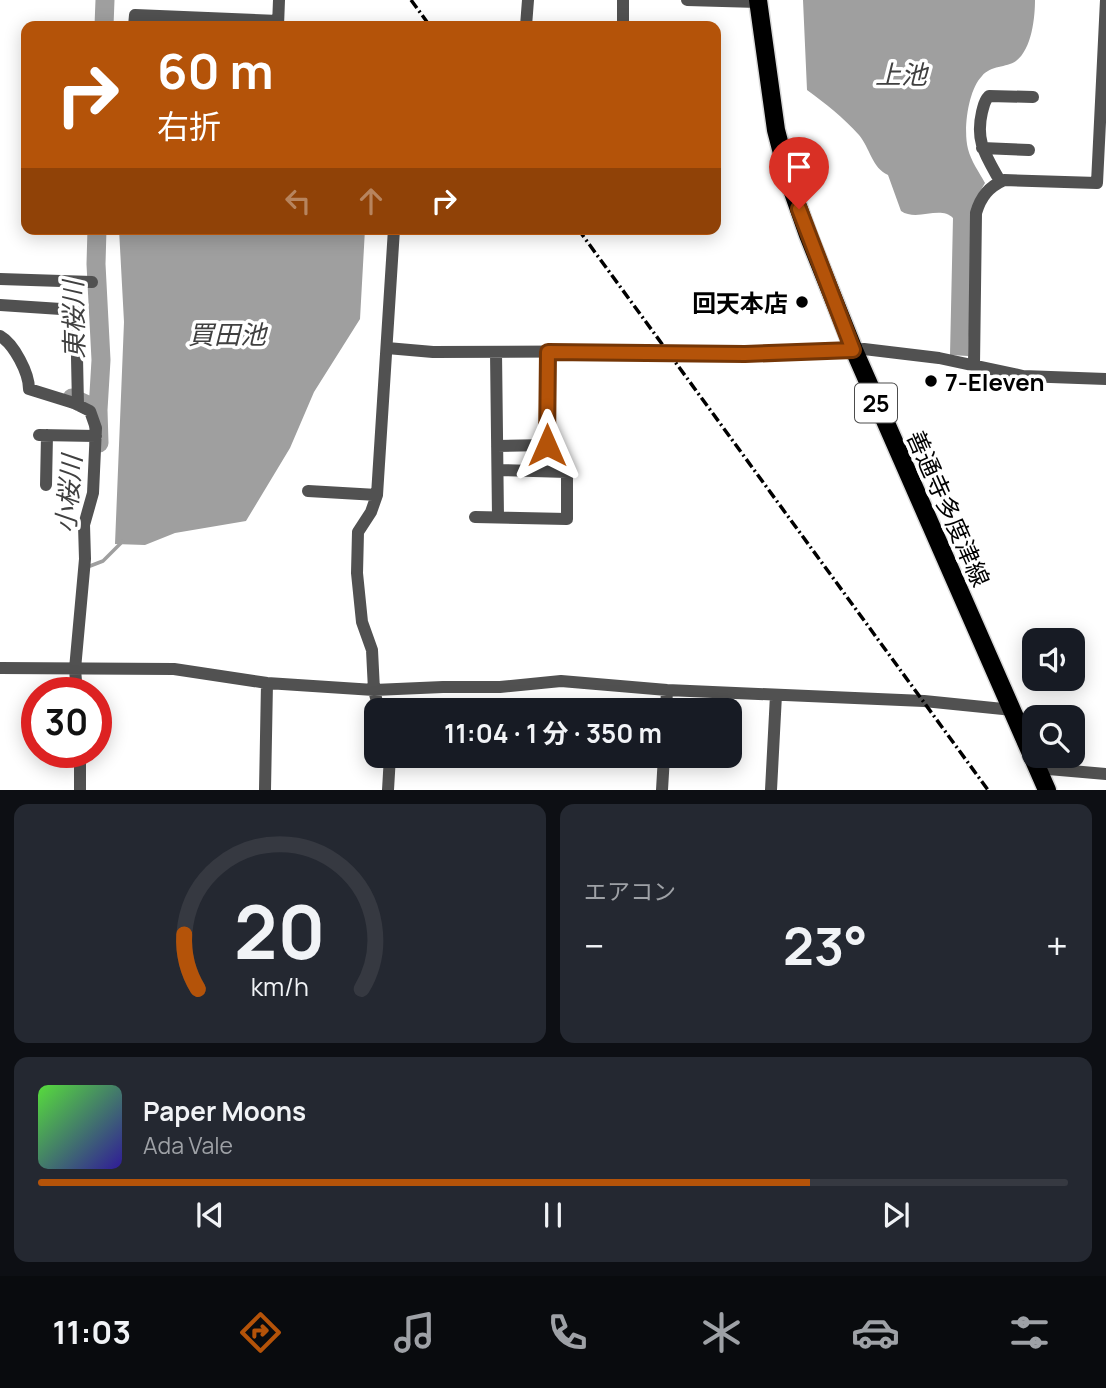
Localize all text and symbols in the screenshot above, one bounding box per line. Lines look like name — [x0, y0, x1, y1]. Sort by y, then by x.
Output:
text: 60 m — [157, 37, 274, 104]
icon: right — [42, 49, 133, 140]
water label: 上池 — [875, 56, 930, 92]
text: 右折 — [157, 104, 221, 148]
pin — [769, 137, 829, 209]
icon: arrive — [780, 148, 818, 186]
icon: left — [279, 182, 317, 220]
icon: ahead — [352, 182, 390, 220]
icon: right — [425, 182, 463, 220]
water label: 東桜川 — [54, 278, 92, 359]
place label: 回天本店 — [692, 286, 788, 319]
marker: 回天本店 — [794, 294, 810, 310]
water label: 買田池 — [188, 316, 269, 352]
place label: 7-Eleven — [945, 365, 1044, 398]
marker: 7-Eleven — [923, 373, 939, 389]
road number: 25 — [855, 384, 897, 422]
position arrow — [510, 408, 584, 482]
street label: 善通寺多度津線 — [900, 425, 998, 591]
water label: 小桜川 — [47, 451, 90, 534]
map controls — [1022, 628, 1085, 768]
button: sound — [1022, 628, 1085, 691]
speed limit sign: 30 — [21, 677, 112, 768]
button: search — [1022, 705, 1085, 768]
text: 11:04 · 1 分 · 350 m — [444, 715, 662, 751]
text: エアコン — [584, 875, 676, 907]
text: 20 — [234, 882, 326, 982]
text: 23° — [783, 910, 868, 981]
text: − — [584, 919, 605, 971]
text: + — [1046, 919, 1068, 971]
text: km/h — [251, 969, 309, 1004]
text: Paper Moons — [143, 1093, 306, 1129]
text: Ada Vale — [143, 1129, 233, 1161]
icon: previous — [191, 1196, 229, 1234]
icon: pause — [534, 1196, 572, 1234]
icon: next — [877, 1196, 915, 1234]
icon: directions — [236, 1308, 285, 1357]
icon: music — [390, 1308, 439, 1357]
icon: phone — [543, 1308, 592, 1357]
icon: climate — [697, 1308, 746, 1357]
icon: car — [851, 1308, 900, 1357]
icon: filters — [1005, 1308, 1054, 1357]
text: 11:03 — [52, 1310, 131, 1354]

